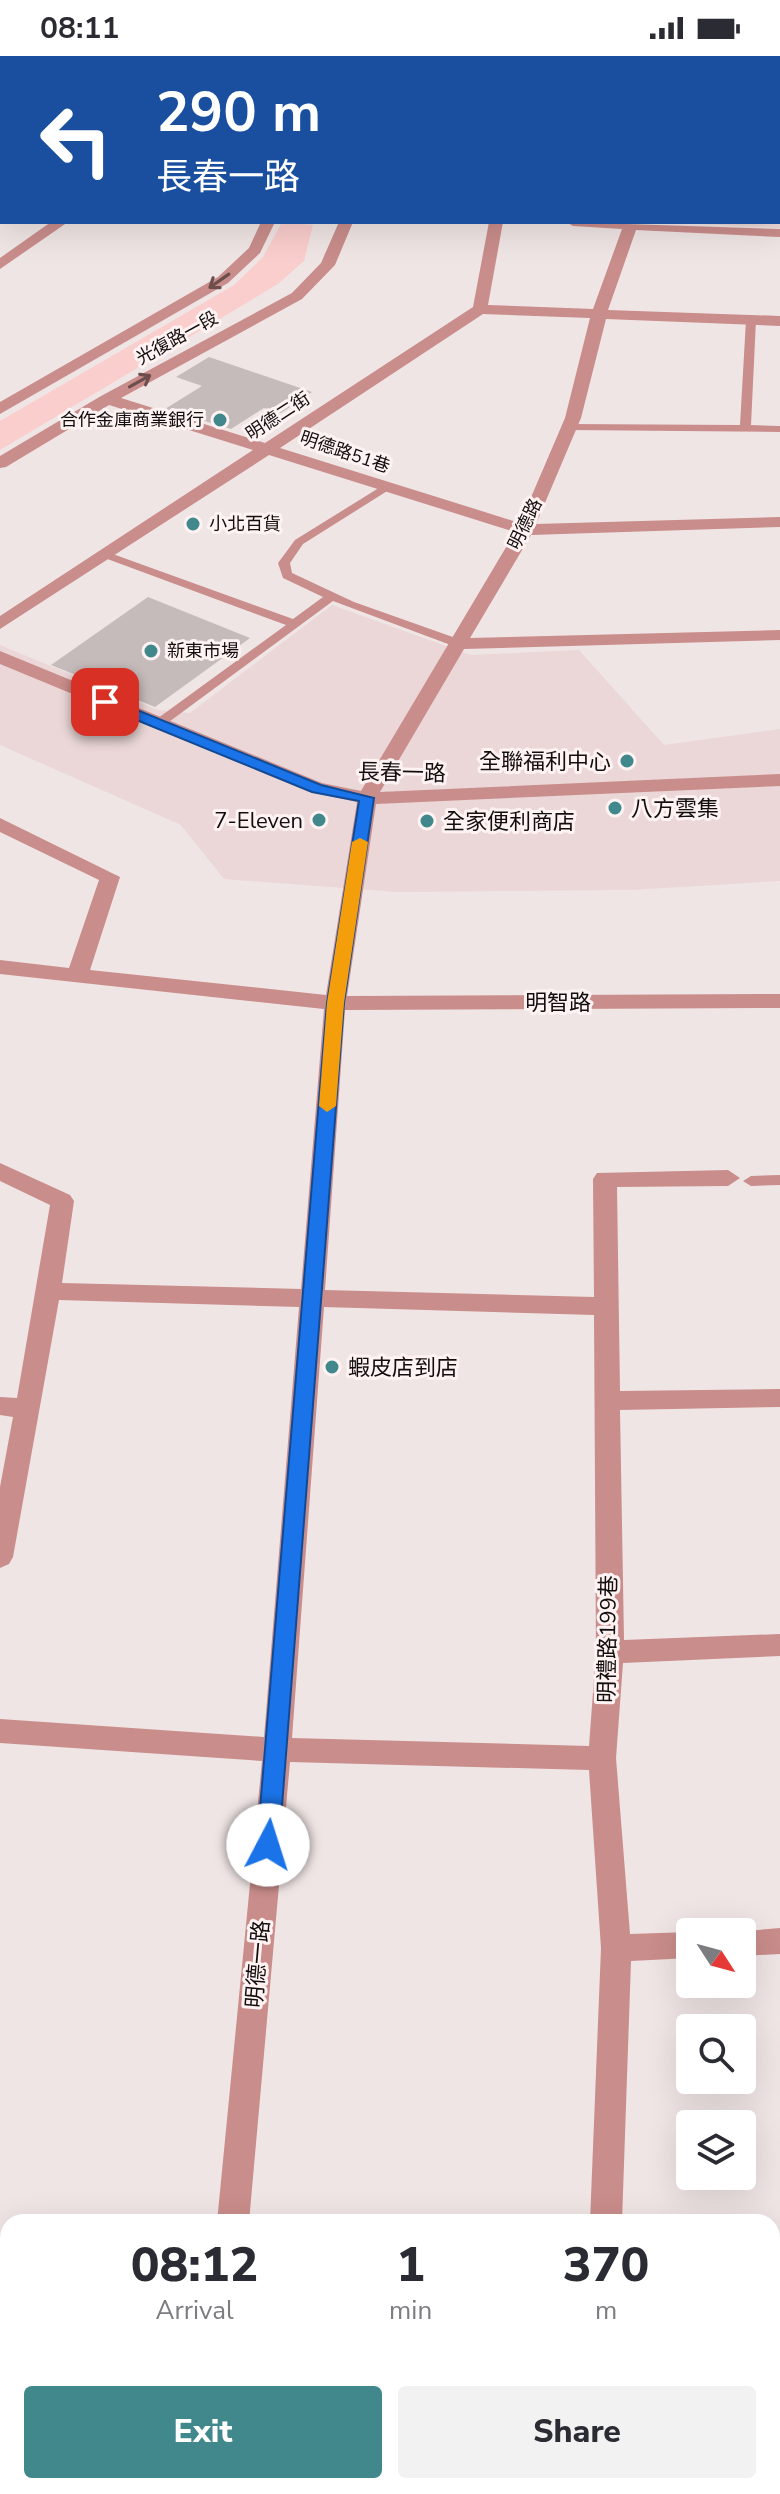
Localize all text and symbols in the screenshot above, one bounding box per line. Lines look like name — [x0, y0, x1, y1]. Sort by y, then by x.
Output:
text: 08:11 — [40, 8, 119, 49]
text: 290 m — [156, 74, 321, 151]
icon: left — [24, 88, 128, 192]
text: 長春一路 — [156, 153, 300, 202]
one-way arrow — [209, 273, 231, 289]
street label: 光復路一段 — [132, 306, 222, 370]
one-way arrow — [128, 373, 151, 389]
street label: 明德二街 — [241, 386, 315, 446]
place label: 合作金庫商業銀行 — [60, 408, 204, 432]
marker: 合作金庫商業銀行 — [211, 411, 229, 429]
street label: 明德路51巷 — [297, 425, 393, 479]
street label: 明德路 — [502, 494, 548, 554]
place label: 小北百貨 — [209, 512, 281, 536]
marker: 小北百貨 — [184, 515, 202, 533]
place label: 新東市場 — [167, 639, 239, 663]
marker: 新東市場 — [142, 642, 160, 660]
pin — [71, 668, 139, 736]
icon: arrive — [83, 680, 127, 724]
place label: 全聯福利中心 — [479, 747, 611, 777]
marker: 全聯福利中心 — [618, 752, 636, 770]
street label: 長春一路 — [358, 757, 446, 789]
place label: 八方雲集 — [631, 794, 719, 824]
marker: 八方雲集 — [606, 799, 624, 817]
place label: 7-Eleven — [214, 806, 303, 836]
place label: 全家便利商店 — [443, 807, 575, 837]
marker: 7-Eleven — [310, 811, 328, 829]
marker: 全家便利商店 — [418, 812, 436, 830]
street label: 明智路 — [525, 988, 591, 1018]
place label: 蝦皮店到店 — [348, 1353, 458, 1383]
marker: 蝦皮店到店 — [323, 1358, 341, 1376]
street label: 明禮路199巷 — [592, 1575, 624, 1703]
position arrow — [226, 1803, 310, 1887]
north arrow — [676, 1918, 756, 1998]
map controls — [676, 1918, 756, 2190]
street label: 明德一路 — [239, 1919, 277, 2009]
button: search — [676, 2014, 756, 2094]
button: layers — [676, 2110, 756, 2190]
text: 08:12 — [131, 2232, 258, 2298]
text: 1 — [396, 2232, 425, 2298]
text: 370 — [563, 2232, 649, 2298]
text: Arrival — [155, 2293, 234, 2328]
text: min — [389, 2293, 432, 2328]
text: m — [595, 2293, 617, 2328]
button: Exit — [24, 2386, 382, 2478]
button: Share — [398, 2386, 756, 2478]

